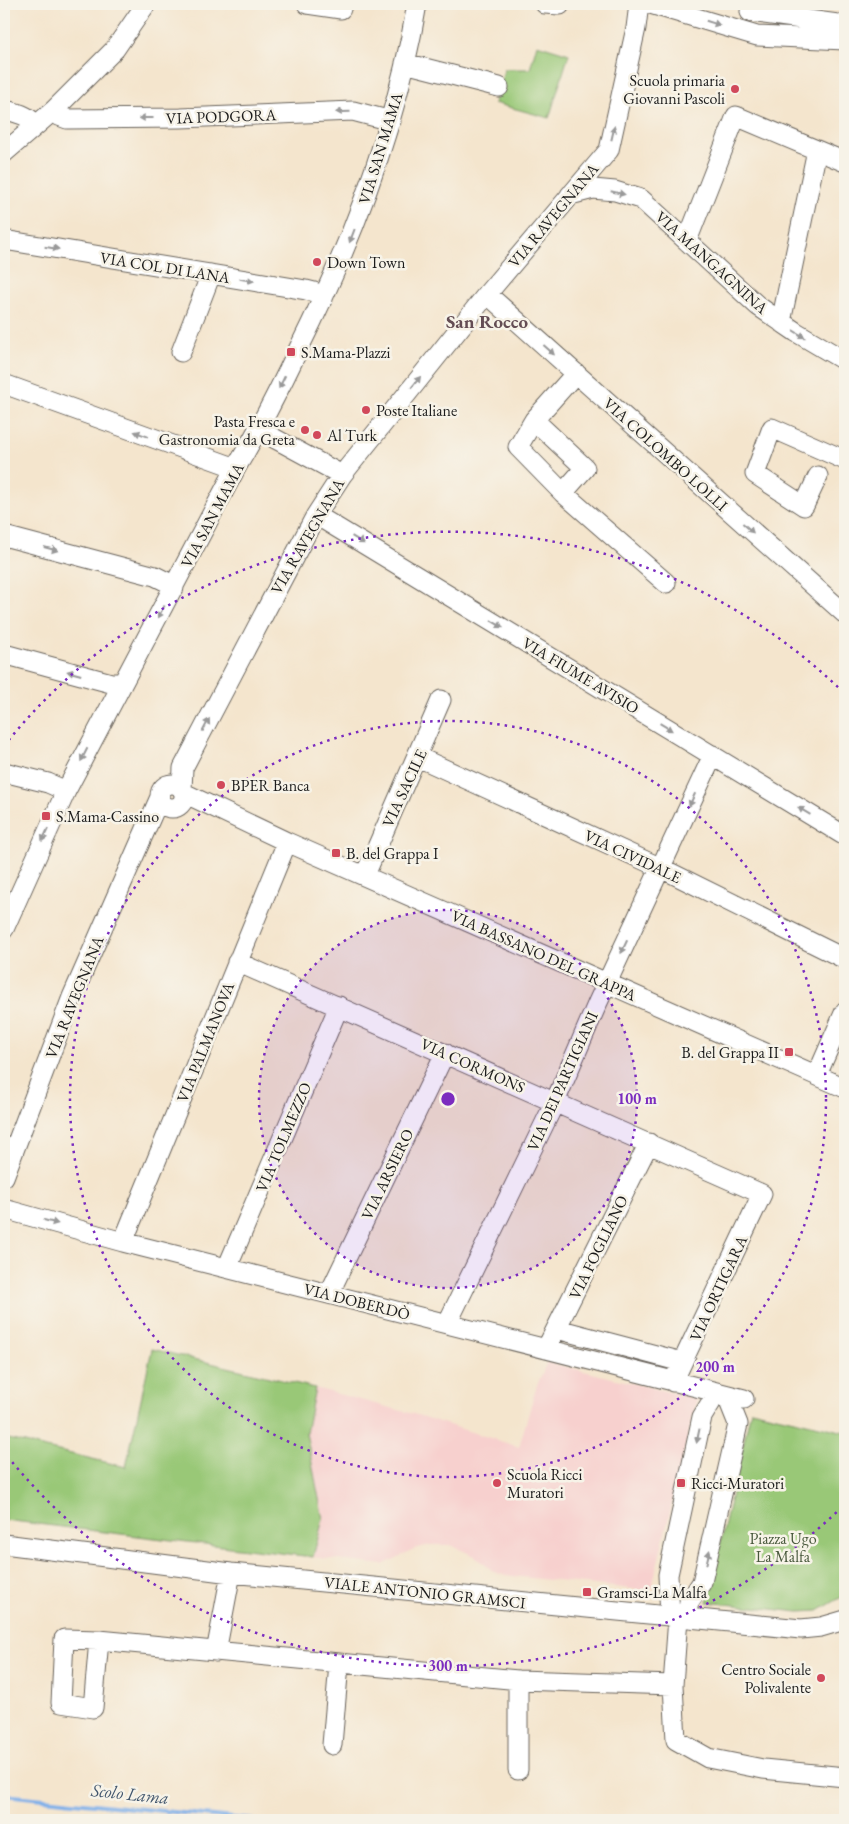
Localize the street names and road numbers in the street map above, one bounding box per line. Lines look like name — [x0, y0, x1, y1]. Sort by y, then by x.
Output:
street label: VIA SAN MAMA — [354, 89, 408, 207]
street label: VIA PODGORA — [165, 104, 278, 129]
street label: VIA RAVEGNANA — [503, 158, 604, 272]
street label: VIA MANGAGNINA — [651, 206, 773, 319]
street label: VIA COL DI LANA — [98, 247, 232, 288]
street label: VIA COLOMBO LOLLI — [599, 393, 733, 516]
street label: VIA SAN MAMA — [176, 458, 249, 571]
street label: VIA RAVEGNANA — [266, 474, 350, 598]
street label: VIA FIUME AVISIO — [518, 632, 643, 719]
street label: VIA SACILE — [377, 746, 432, 831]
street label: VIA CIVIDALE — [581, 825, 685, 888]
street label: VIA BASSANO DEL GRAPPA — [448, 905, 641, 1006]
street label: VIA RAVEGNANA — [40, 932, 109, 1062]
street label: VIA PALMANOVA — [172, 978, 239, 1105]
street label: VIA DEI PARTIGIANI — [522, 1007, 603, 1154]
street label: VIA CORMONS — [417, 1033, 528, 1098]
street label: VIA TOLMEZZO — [251, 1079, 316, 1195]
street label: VIA ARSIERO — [356, 1125, 418, 1223]
street label: VIA FOGLIANO — [564, 1192, 633, 1303]
street label: VIA ORTIGARA — [685, 1231, 753, 1345]
street label: VIA DOBERDÒ — [302, 1278, 412, 1325]
street label: VIALE ANTONIO GRAMSCI — [323, 1571, 527, 1614]

